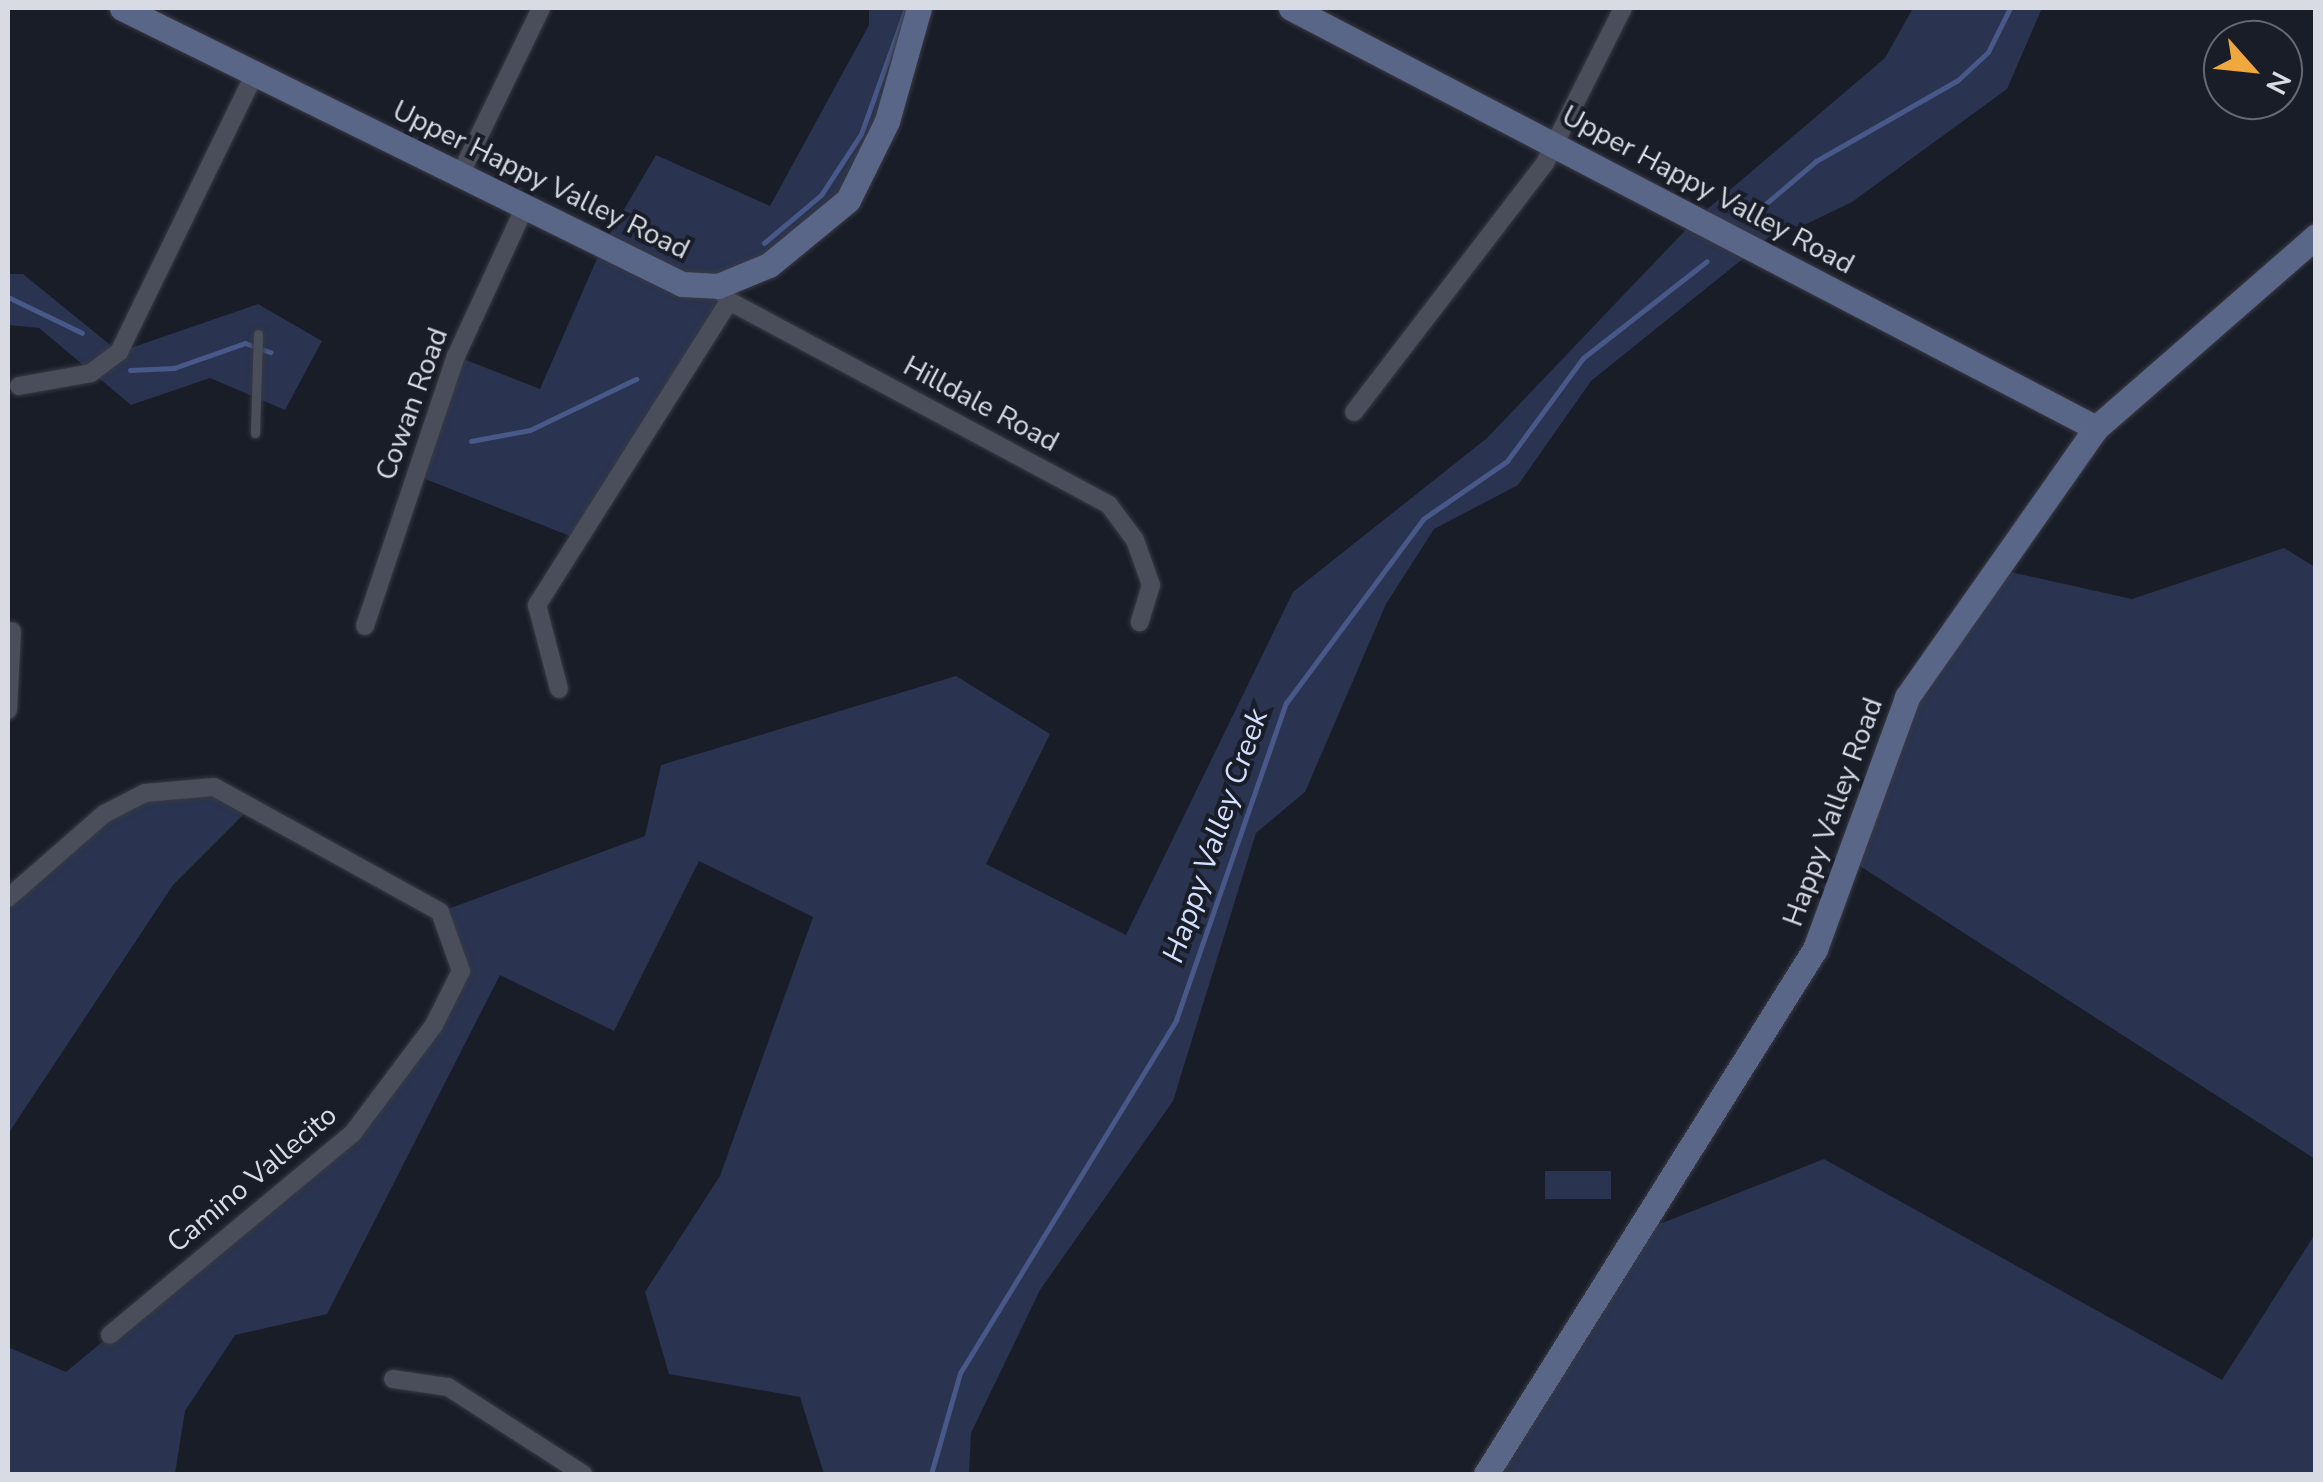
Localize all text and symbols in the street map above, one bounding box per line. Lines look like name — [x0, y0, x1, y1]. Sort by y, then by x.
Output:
north arrow — [2203, 20, 2303, 120]
text: N — [2256, 65, 2300, 101]
street label: Upper Happy Valley Road — [387, 94, 695, 266]
street label: Upper Happy Valley Road — [1556, 99, 1860, 281]
street label: Cowan Road — [369, 323, 455, 485]
street label: Hilldale Road — [898, 349, 1064, 459]
street label: Happy Valley Road — [1776, 693, 1890, 931]
water label: Happy Valley Creek — [1156, 705, 1276, 967]
street label: Camino Vallecito — [160, 1098, 344, 1260]

